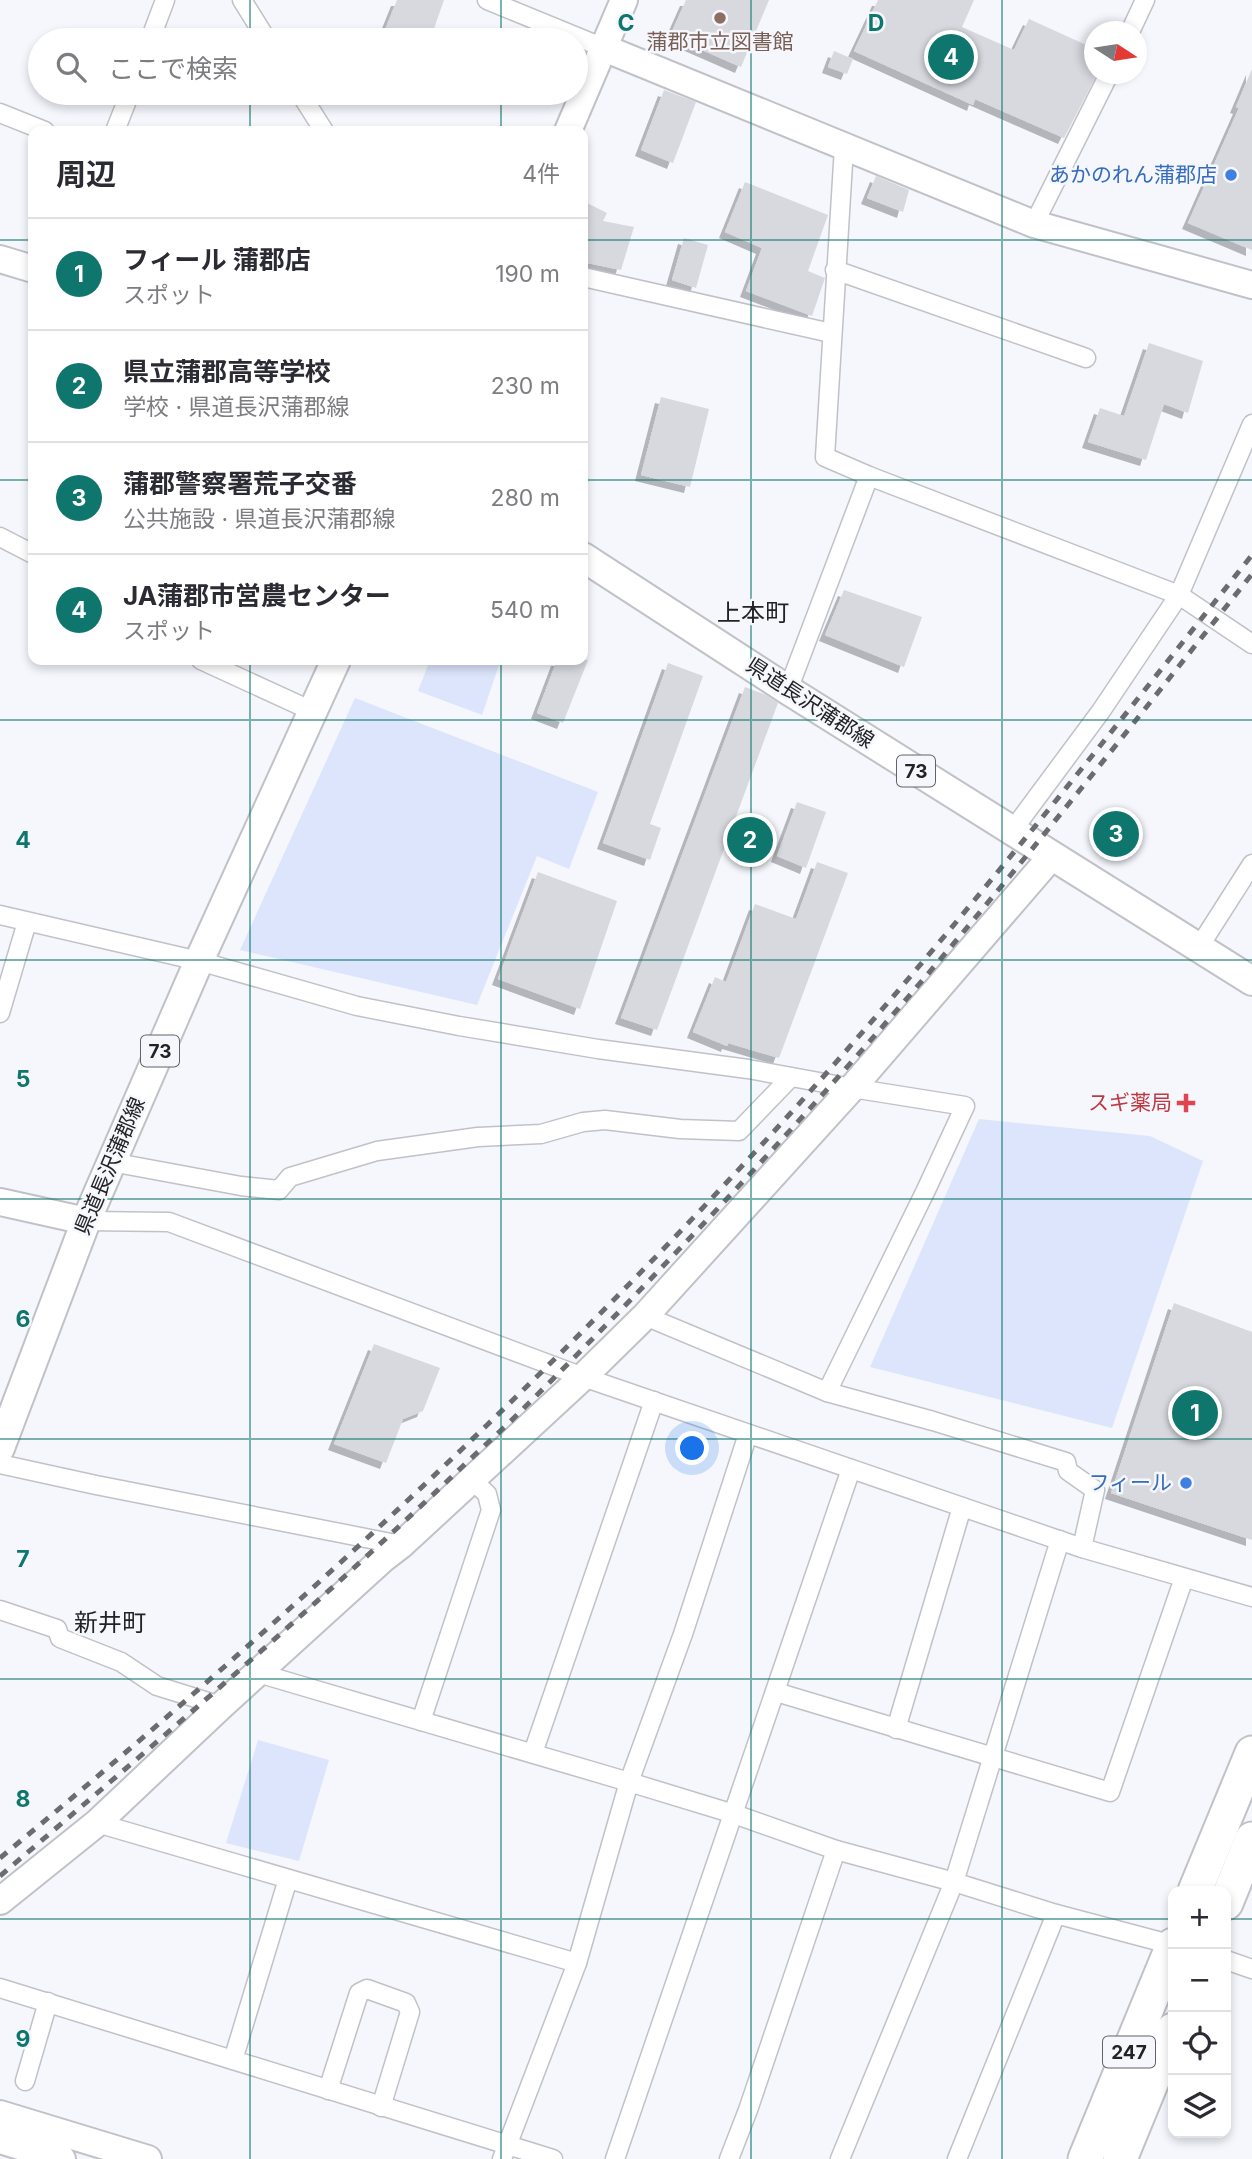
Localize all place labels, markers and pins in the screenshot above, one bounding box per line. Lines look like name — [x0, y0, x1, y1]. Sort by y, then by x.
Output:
marker: 蒲郡市立図書館 — [712, 10, 728, 26]
place label: 蒲郡市立図書館 — [647, 29, 794, 54]
pin: 4 — [928, 31, 974, 83]
place label: あかのれん蒲郡店 — [1049, 162, 1217, 187]
marker: あかのれん蒲郡店 — [1223, 167, 1239, 183]
pin: 3 — [1093, 808, 1139, 860]
pin: 2 — [727, 814, 773, 866]
place label: スギ薬局 — [1088, 1090, 1172, 1115]
marker: スギ薬局 — [1178, 1095, 1194, 1111]
pin: 1 — [1172, 1387, 1218, 1439]
place label: フィール — [1088, 1470, 1172, 1495]
marker: フィール — [1178, 1475, 1194, 1491]

